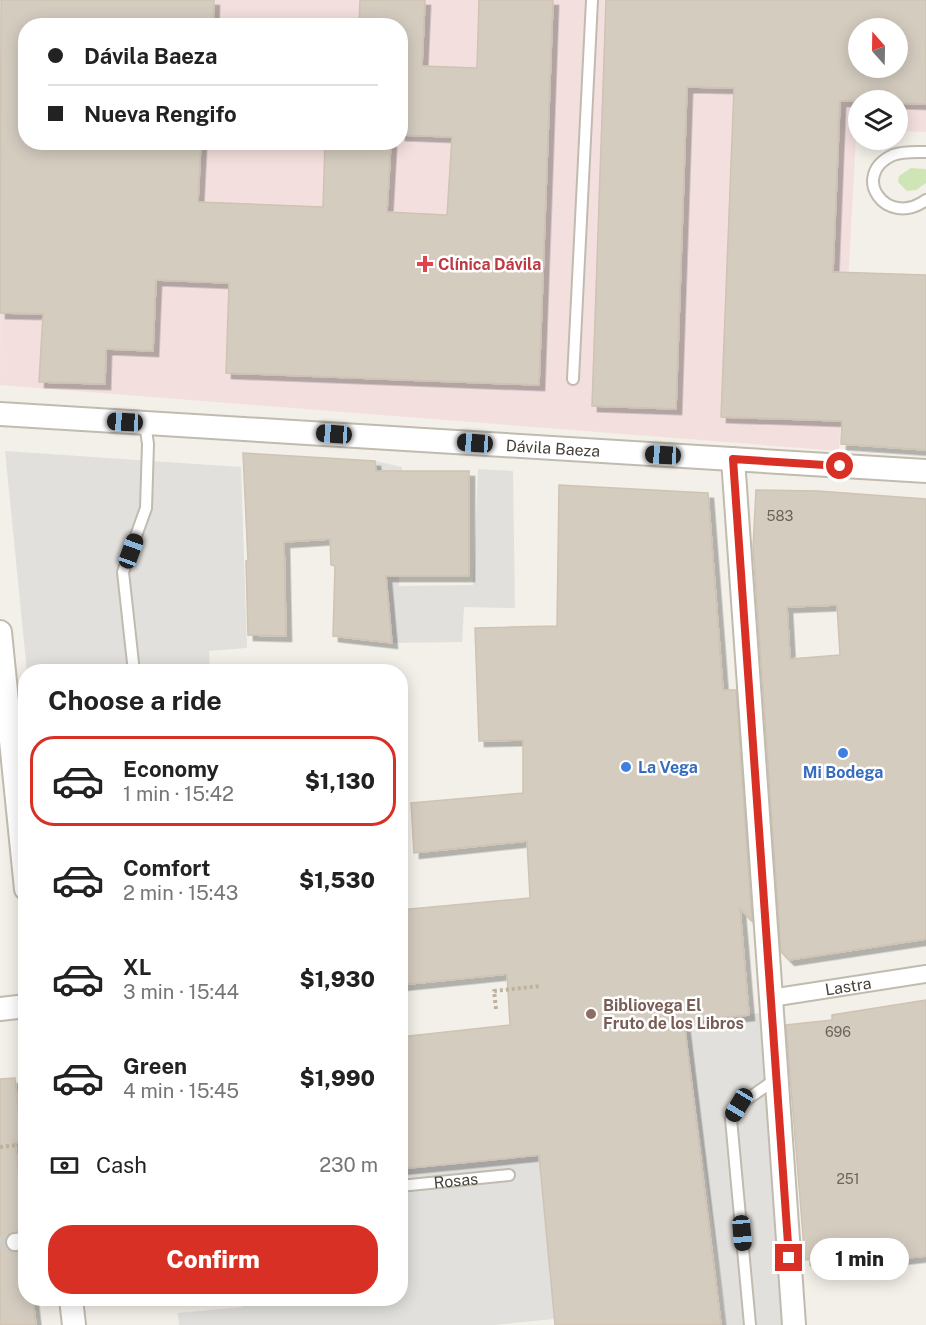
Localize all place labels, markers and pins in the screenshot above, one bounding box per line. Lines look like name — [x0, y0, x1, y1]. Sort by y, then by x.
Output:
marker: Clínica Dávila — [416, 255, 434, 273]
place label: Clínica Dávila — [438, 255, 541, 274]
marker: Mi Bodega — [836, 746, 850, 760]
place label: La Vega — [638, 758, 698, 777]
marker: La Vega — [619, 760, 633, 774]
place label: Mi Bodega — [803, 763, 883, 782]
place label: Bibliovega El Fruto de los Libros — [603, 996, 744, 1033]
marker: Bibliovega El Fruto de los Libros — [584, 1007, 598, 1021]

